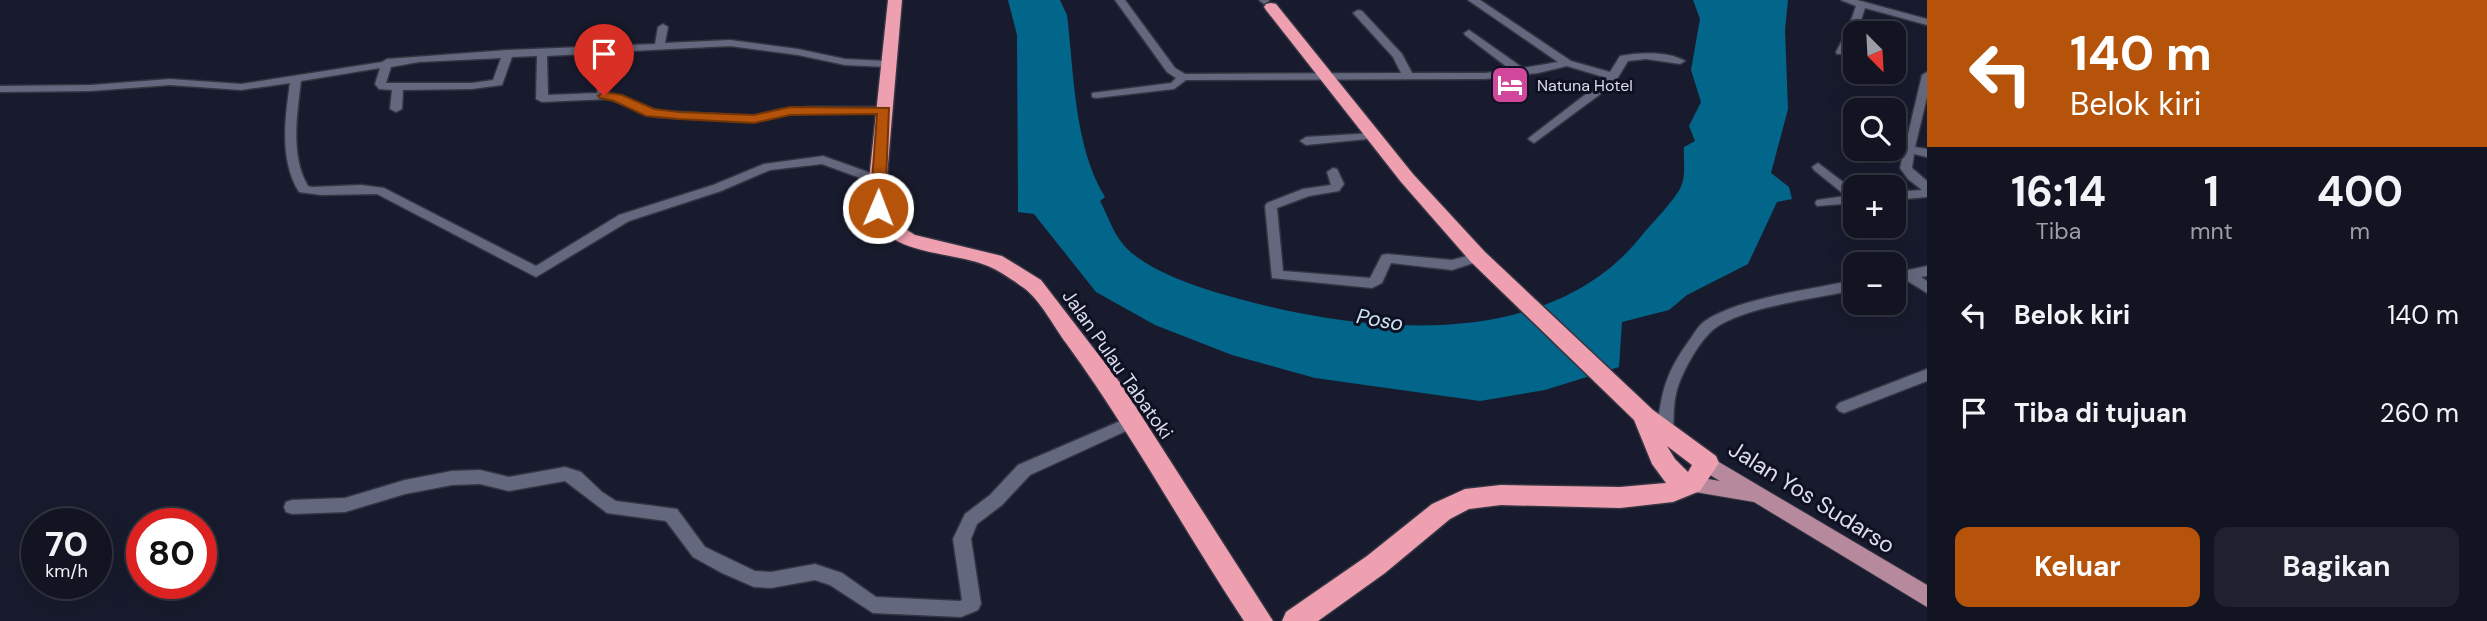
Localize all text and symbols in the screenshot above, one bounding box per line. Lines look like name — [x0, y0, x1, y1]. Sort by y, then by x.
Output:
north arrow — [1843, 21, 1906, 84]
map controls — [1843, 21, 1906, 315]
text: 140 m — [2070, 21, 2212, 85]
pin — [574, 24, 634, 96]
icon: left — [1955, 28, 2046, 119]
icon: arrive — [585, 35, 623, 73]
hotel icon: Natuna Hotel — [1489, 64, 1531, 106]
place label: Natuna Hotel — [1537, 75, 1633, 96]
text: Belok kiri — [2070, 83, 2202, 125]
button: search — [1843, 98, 1906, 161]
text: 16:14 — [2011, 164, 2106, 219]
text: 1 — [2204, 164, 2219, 219]
text: 400 — [2317, 164, 2403, 219]
position arrow — [841, 171, 915, 245]
button: + — [1843, 175, 1906, 238]
text: Tiba — [2036, 216, 2081, 246]
text: mnt — [2190, 216, 2233, 246]
text: m — [2350, 216, 2370, 246]
button: − — [1843, 252, 1906, 315]
street label: Jalan Pulau Tabatoki — [1057, 285, 1179, 444]
icon: left — [1955, 296, 1993, 334]
text: Belok kiri — [2014, 298, 2130, 332]
text: 140 m — [2387, 298, 2459, 332]
water label: Poso — [1354, 302, 1406, 338]
icon: arrive — [1955, 394, 1993, 432]
text: Tiba di tujuan — [2014, 396, 2187, 430]
text: 260 m — [2380, 396, 2459, 430]
street label: Jalan Yos Sudarso — [1723, 434, 1901, 560]
speed limit sign: 80 — [126, 508, 217, 599]
text: 70 — [45, 521, 88, 567]
button: Keluar — [1955, 527, 2200, 607]
button: Bagikan — [2214, 527, 2459, 607]
text: km/h — [45, 559, 88, 583]

